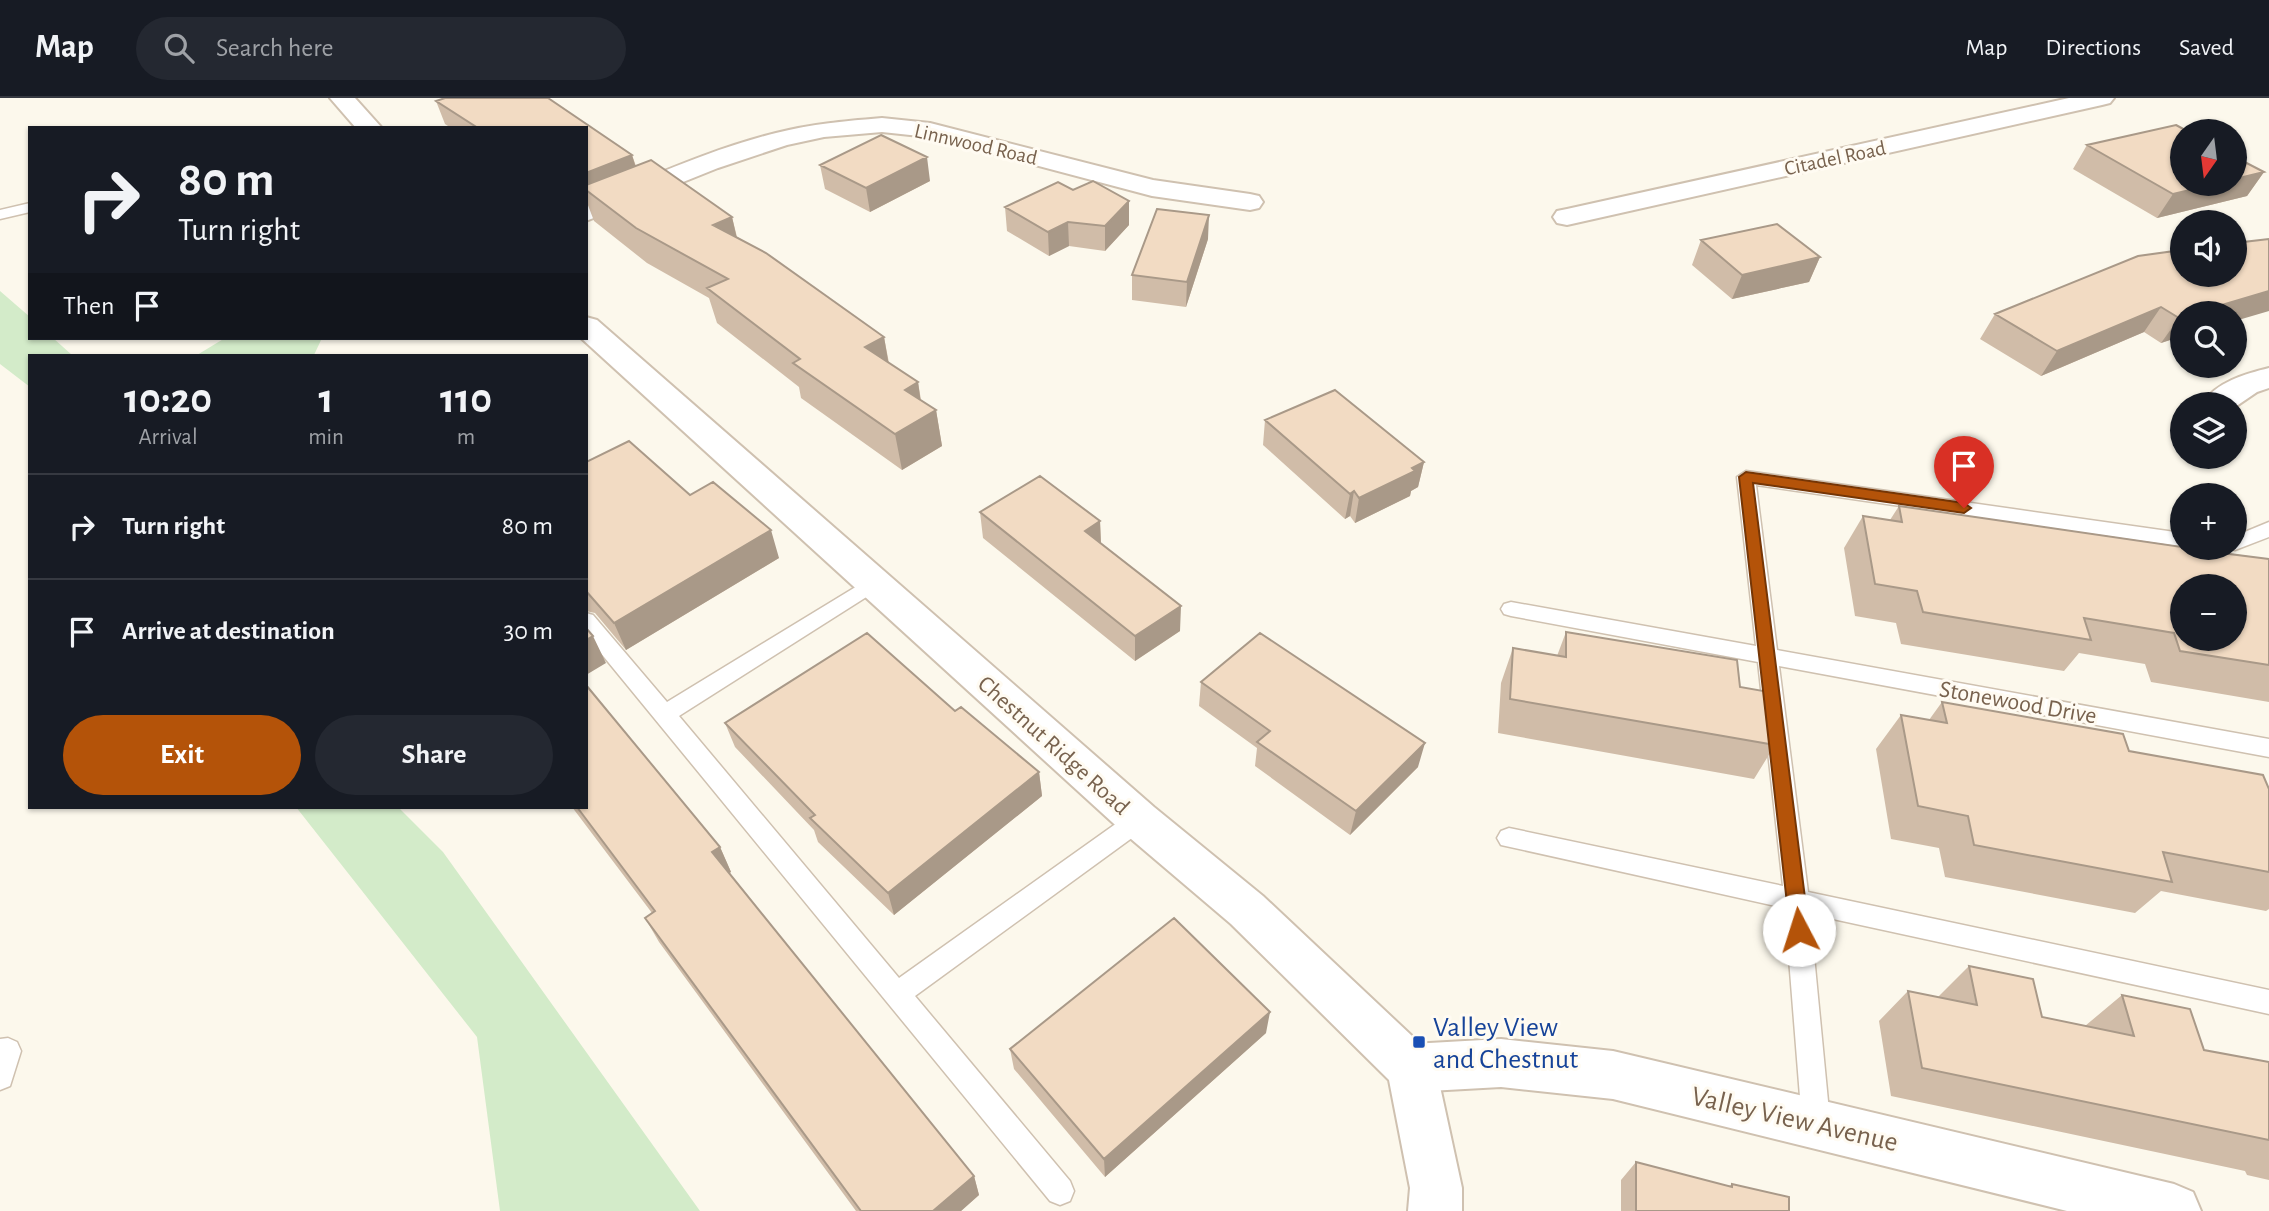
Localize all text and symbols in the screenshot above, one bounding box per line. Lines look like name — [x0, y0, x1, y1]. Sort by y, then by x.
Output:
search box — [136, 17, 626, 80]
icon: search — [160, 29, 198, 67]
text: Map — [35, 31, 94, 64]
text: Search here — [216, 35, 334, 61]
text: Map — [1965, 36, 2007, 60]
text: Directions — [2045, 36, 2141, 60]
text: Saved — [2179, 36, 2234, 60]
north arrow — [2170, 119, 2247, 196]
map controls — [2170, 119, 2247, 651]
street label: Linnwood Road — [912, 120, 1039, 169]
street label: Citadel Road — [1782, 137, 1888, 180]
icon: right — [63, 154, 154, 245]
text: 80 m — [178, 156, 275, 205]
button: sound — [2170, 210, 2247, 287]
text: Turn right — [178, 214, 300, 246]
icon: arrive — [128, 287, 166, 325]
text: Then — [63, 293, 114, 319]
button: search — [2170, 301, 2247, 378]
text: 10:20 — [124, 378, 212, 420]
text: 1 — [319, 378, 334, 420]
text: 110 — [440, 378, 492, 420]
button: layers — [2170, 392, 2247, 469]
text: Arrival — [139, 426, 198, 449]
text: min — [308, 426, 344, 449]
text: m — [457, 426, 475, 449]
pin — [1934, 436, 1994, 508]
icon: arrive — [1945, 447, 1983, 485]
button: + — [2170, 483, 2247, 560]
icon: right — [63, 508, 101, 546]
text: Turn right — [122, 513, 225, 539]
text: 80 m — [502, 513, 553, 539]
button: − — [2170, 574, 2247, 651]
icon: arrive — [63, 613, 101, 651]
text: Arrive at destination — [122, 618, 335, 644]
text: 30 m — [503, 618, 553, 644]
street label: Chestnut Ridge Road — [973, 672, 1134, 820]
street label: Stonewood Drive — [1937, 677, 2098, 729]
button: Exit — [63, 715, 301, 795]
button: Share — [315, 715, 553, 795]
position arrow — [1762, 893, 1836, 967]
place label: Valley View and Chestnut — [1433, 1014, 1578, 1074]
marker: Valley View and Chestnut — [1411, 1034, 1427, 1050]
street label: Valley View Avenue — [1689, 1083, 1901, 1157]

